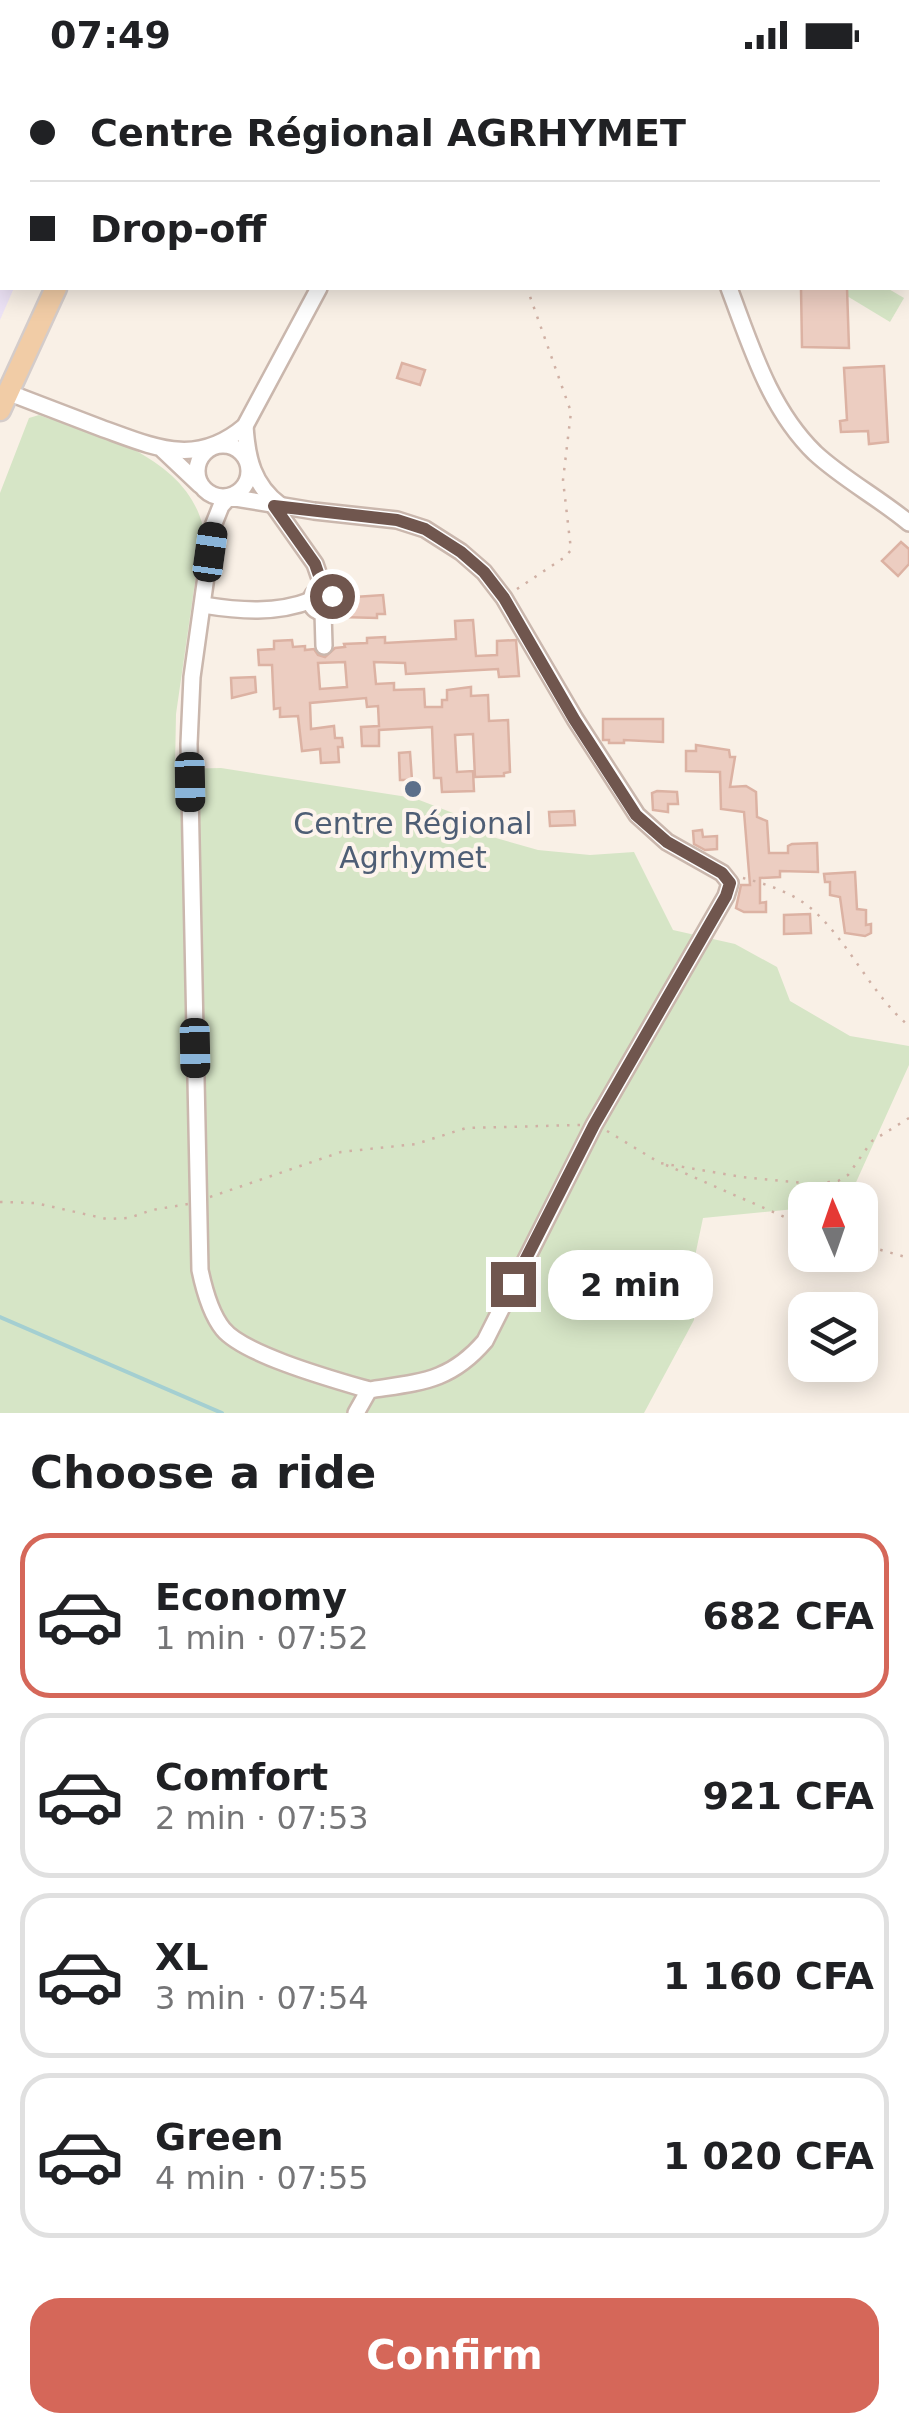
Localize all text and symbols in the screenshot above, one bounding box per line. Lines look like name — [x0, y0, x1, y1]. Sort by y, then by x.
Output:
text: 07:49 — [50, 13, 171, 57]
text: Centre Régional AGRHYMET — [90, 111, 686, 155]
text: Drop-off — [90, 207, 266, 251]
car — [191, 520, 229, 584]
route start — [310, 574, 355, 619]
car — [174, 752, 206, 812]
marker: Centre Régional Agrhymet — [402, 778, 424, 800]
place label: Centre Régional Agrhymet — [293, 806, 533, 875]
car — [179, 1018, 211, 1078]
north arrow — [788, 1182, 878, 1272]
map controls — [788, 1182, 878, 1382]
callout: 2 min — [548, 1249, 713, 1319]
route end — [491, 1262, 536, 1307]
text: 2 min — [580, 1266, 681, 1304]
button: layers — [788, 1292, 878, 1382]
text: Choose a ride — [30, 1446, 376, 1499]
icon: car — [35, 1571, 125, 1661]
text: Economy — [155, 1575, 347, 1619]
text: 682 CFA — [703, 1594, 874, 1638]
text: 1 min · 07:52 — [155, 1619, 369, 1657]
icon: car — [35, 1751, 125, 1841]
text: Comfort — [155, 1755, 328, 1799]
text: 921 CFA — [703, 1774, 874, 1818]
text: 2 min · 07:53 — [155, 1799, 369, 1837]
icon: car — [35, 1931, 125, 2021]
text: XL — [155, 1935, 209, 1979]
text: 1 160 CFA — [663, 1954, 874, 1998]
text: 3 min · 07:54 — [155, 1979, 369, 2017]
icon: car — [35, 2111, 125, 2201]
text: Green — [155, 2115, 284, 2159]
text: 1 020 CFA — [663, 2134, 874, 2178]
text: 4 min · 07:55 — [155, 2159, 369, 2197]
button: Confirm — [30, 2298, 879, 2413]

